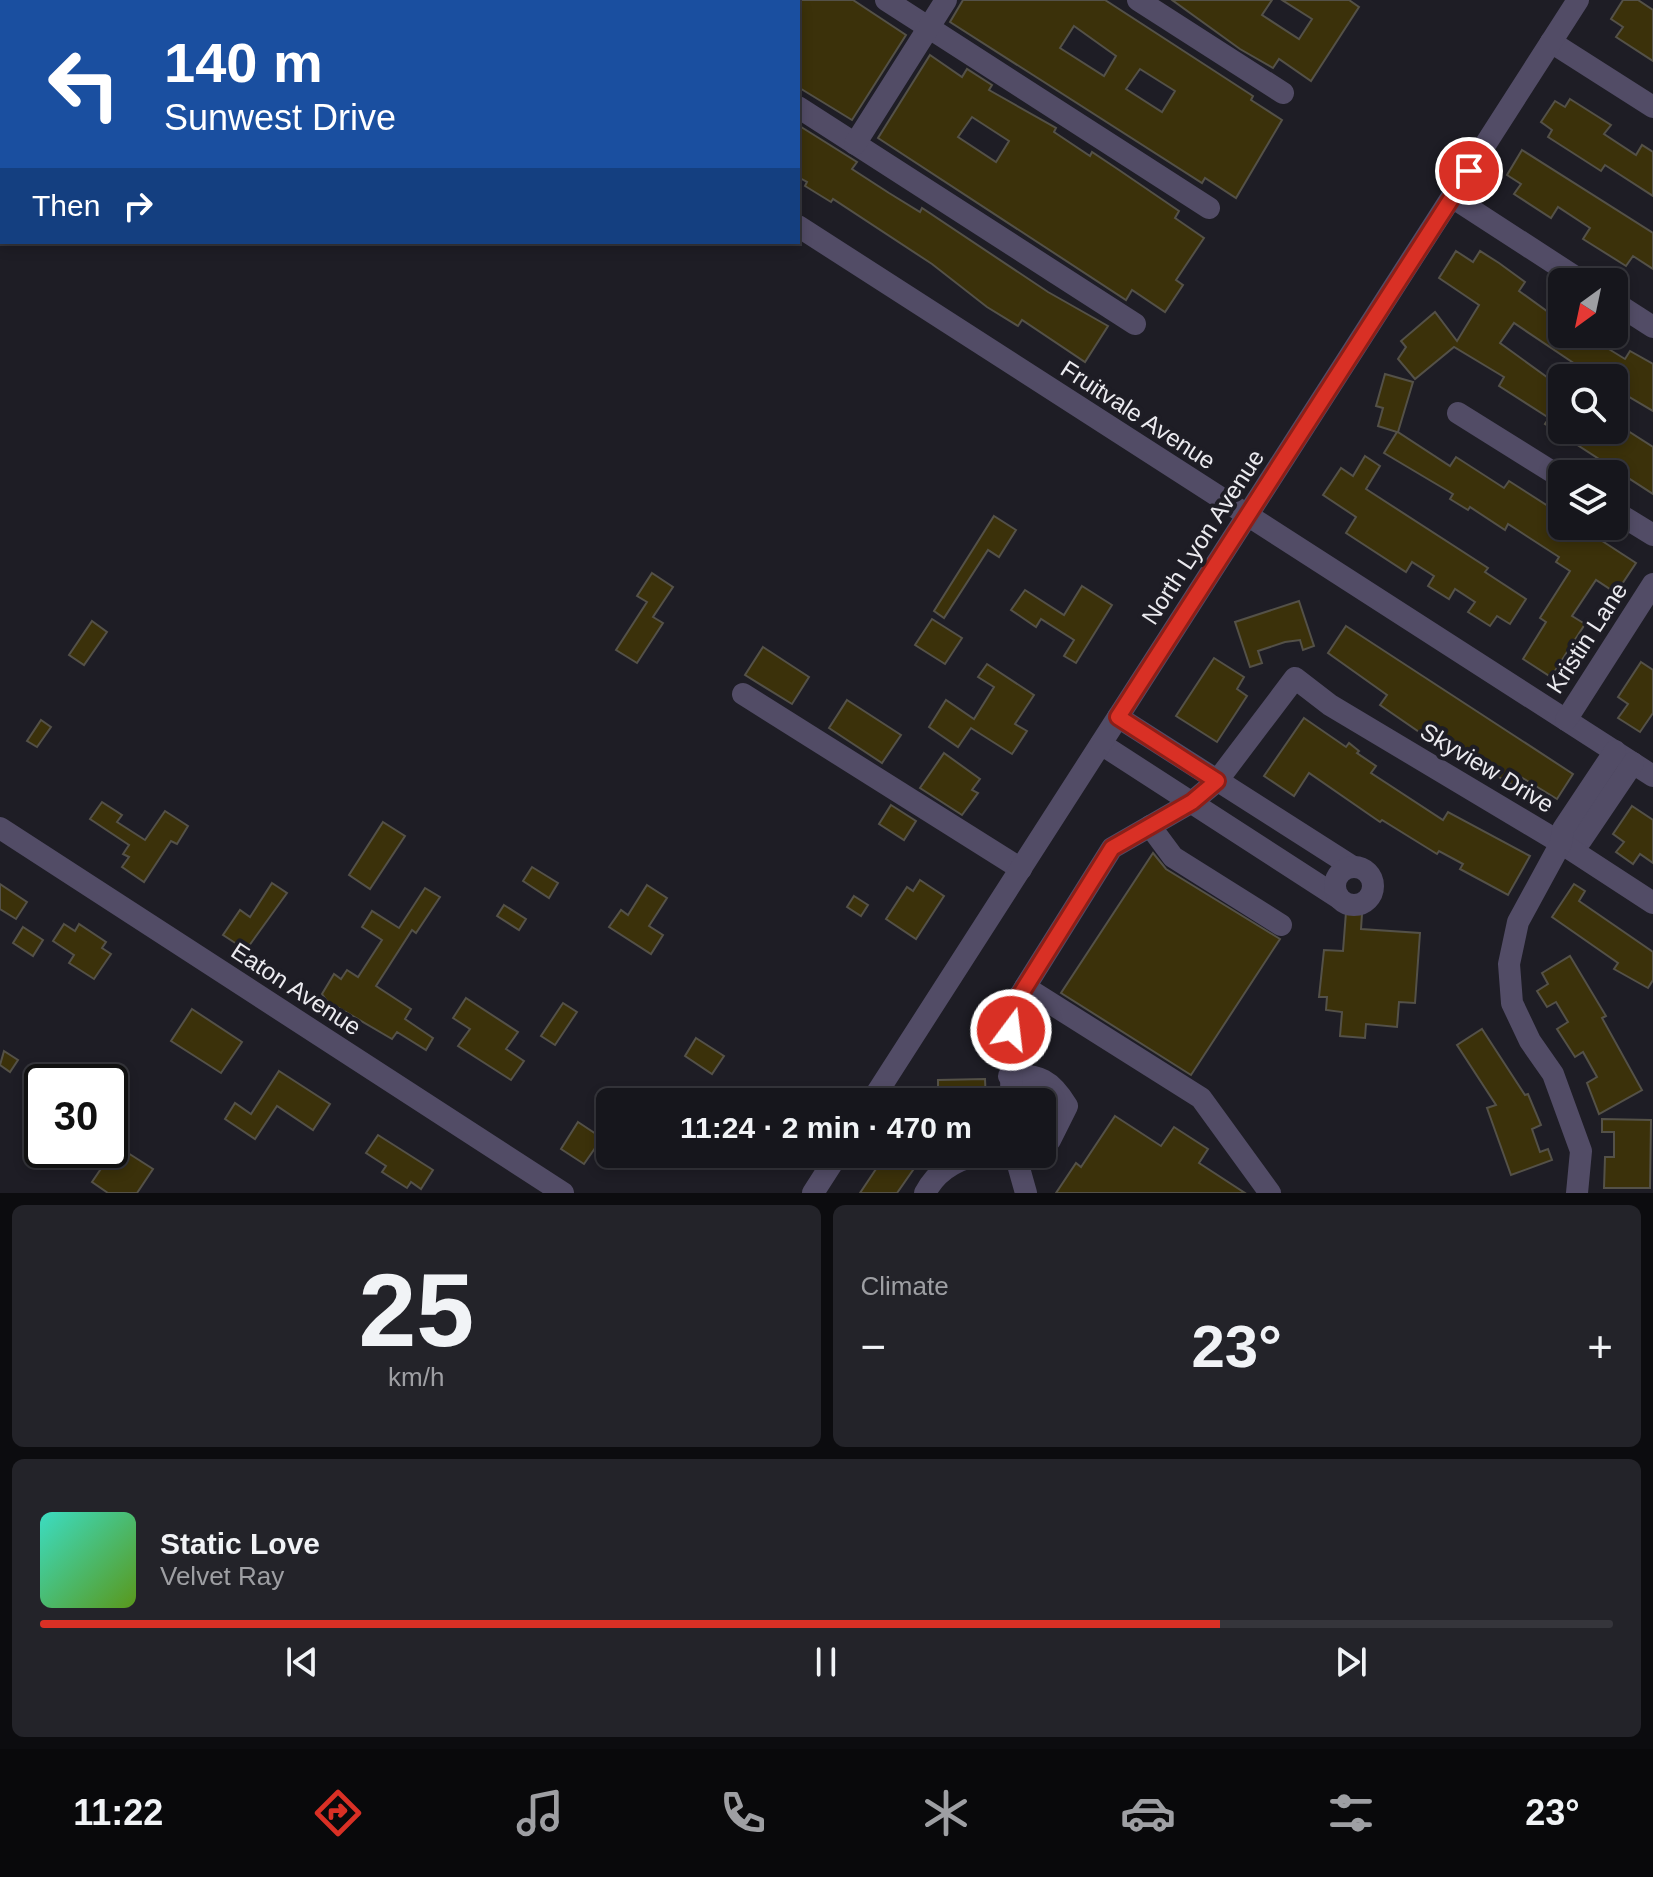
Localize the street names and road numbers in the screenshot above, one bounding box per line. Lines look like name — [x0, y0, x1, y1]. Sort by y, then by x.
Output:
street label: Fruitvale Avenue — [1056, 355, 1220, 474]
street label: North Lyon Avenue — [1136, 444, 1269, 629]
street label: Kristin Lane — [1541, 577, 1632, 698]
street label: Skyview Drive — [1416, 717, 1559, 818]
street label: Eaton Avenue — [226, 937, 366, 1040]

